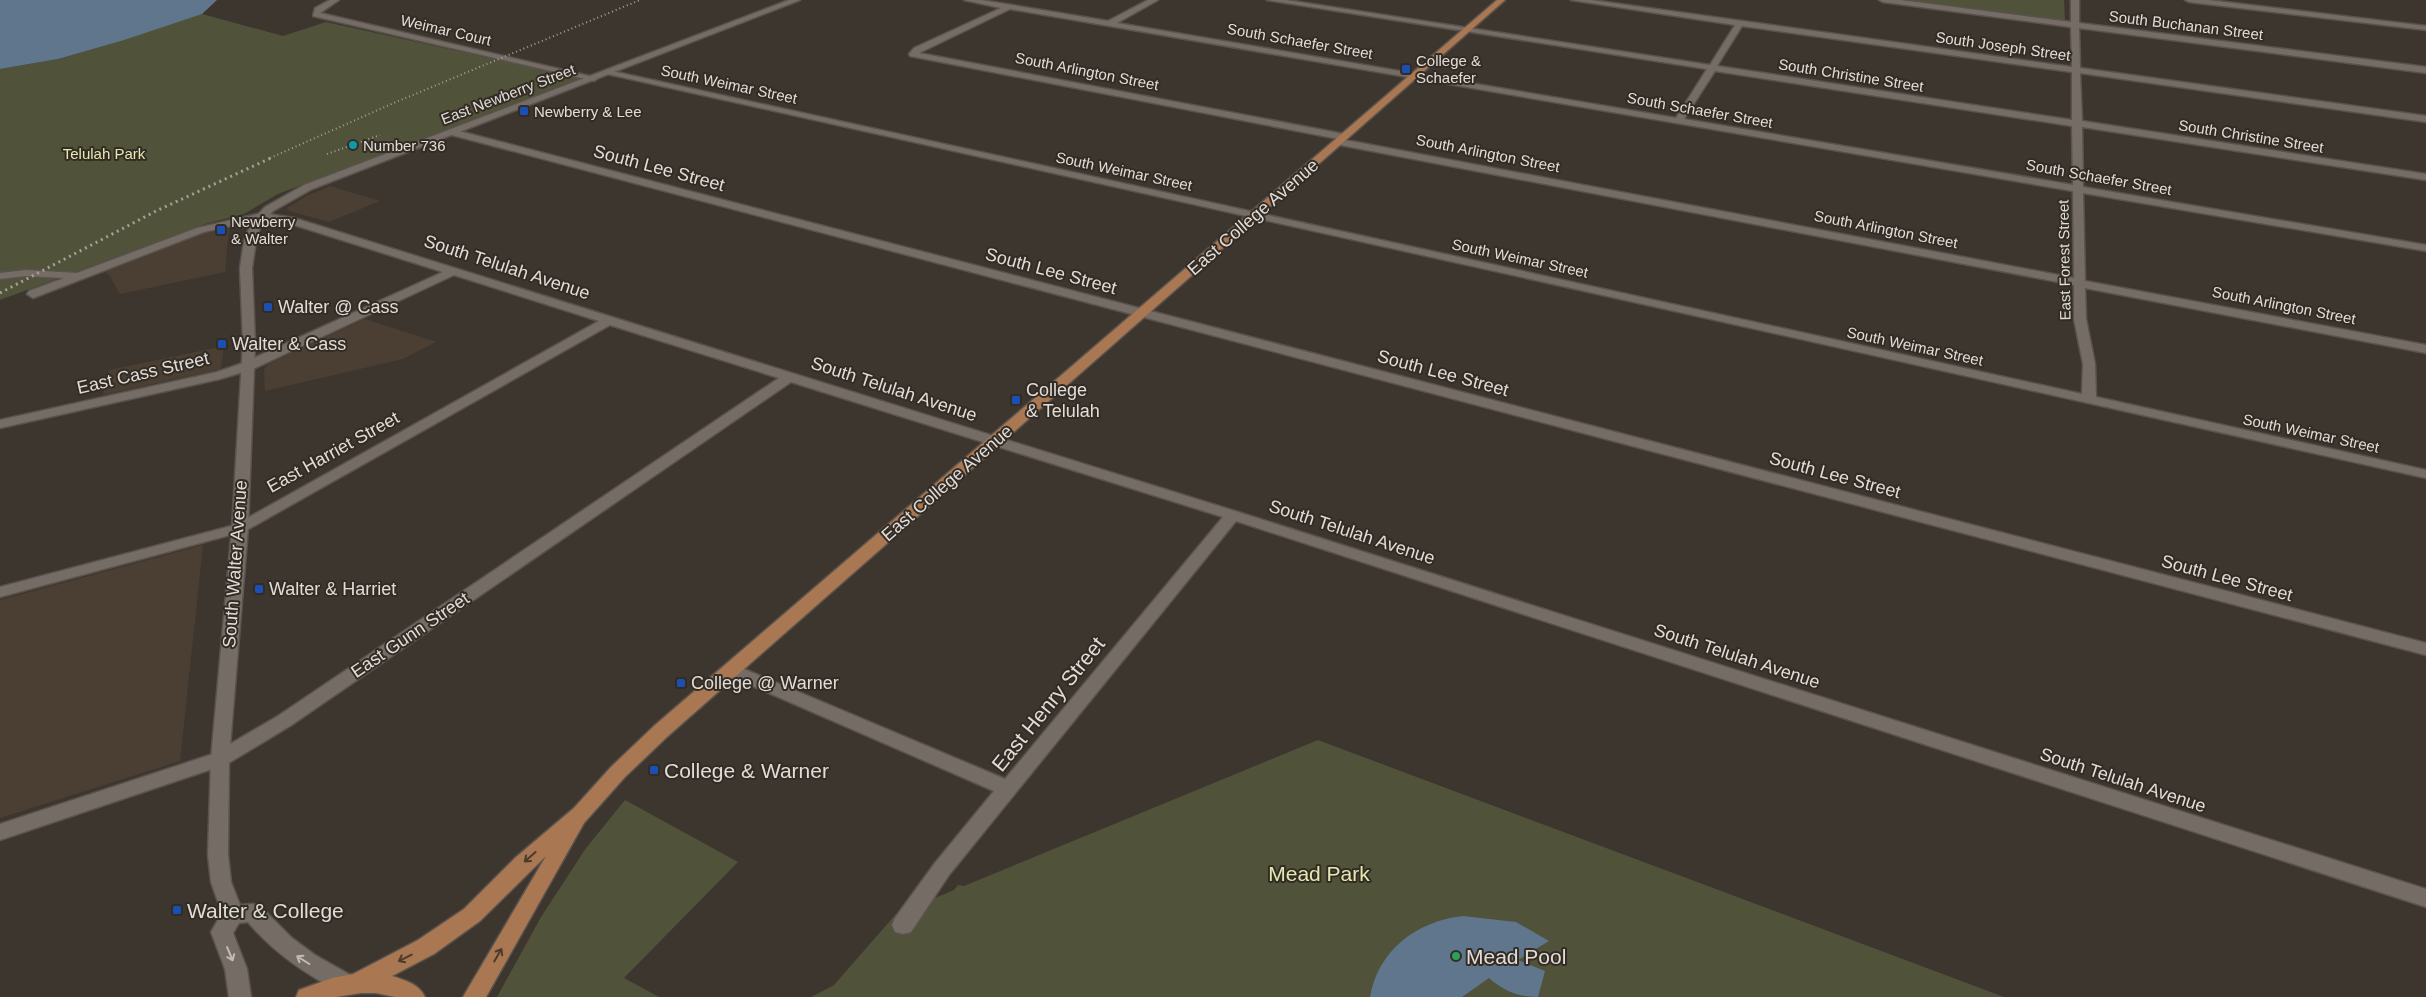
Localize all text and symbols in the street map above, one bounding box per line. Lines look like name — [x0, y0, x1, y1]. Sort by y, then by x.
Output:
street label: South Buchanan Street — [2108, 7, 2265, 43]
street label: Weimar Court — [399, 11, 494, 49]
street label: South Schaefer Street — [1226, 20, 1375, 62]
street label: South Joseph Street — [1935, 28, 2072, 64]
street label: South Arlington Street — [1014, 49, 1161, 93]
place label: College & Schaefer — [1416, 52, 1481, 86]
street label: South Christine Street — [1777, 55, 1926, 95]
street label: East Newberry Street — [438, 60, 578, 127]
street label: South Weimar Street — [659, 61, 800, 107]
marker: College & Schaefer — [1400, 63, 1412, 75]
street label: South Schaefer Street — [1626, 89, 1775, 131]
place label: Newberry & Lee — [534, 103, 642, 120]
marker: Newberry & Lee — [518, 105, 530, 117]
street label: South Christine Street — [2177, 116, 2326, 156]
street label: South Arlington Street — [1415, 131, 1562, 175]
place label: Number 736 — [363, 137, 446, 154]
marker: Number 736 — [347, 139, 359, 151]
street label: South Lee Street — [591, 141, 727, 195]
park label: Telulah Park — [63, 145, 146, 162]
street label: South Weimar Street — [1054, 148, 1195, 194]
street label: East College Avenue — [1183, 155, 1323, 279]
street label: South Schaefer Street — [2025, 156, 2174, 198]
street label: East Forest Street — [2054, 199, 2074, 321]
street label: South Arlington Street — [1813, 207, 1960, 251]
place label: Newberry & Walter — [231, 213, 296, 247]
marker: Newberry & Walter — [215, 224, 227, 236]
street label: South Telulah Avenue — [421, 231, 593, 303]
street label: South Weimar Street — [1450, 235, 1591, 281]
street label: South Lee Street — [983, 244, 1119, 298]
street label: South Arlington Street — [2211, 283, 2358, 327]
place label: Walter @ Cass — [278, 297, 399, 317]
marker: Walter @ Cass — [262, 301, 274, 313]
street label: South Weimar Street — [1845, 323, 1986, 369]
place label: Walter & Cass — [232, 334, 346, 354]
marker: Walter & Cass — [216, 338, 228, 350]
street label: South Lee Street — [1375, 346, 1511, 400]
street label: East Cass Street — [75, 348, 211, 398]
street label: South Telulah Avenue — [808, 353, 980, 425]
place label: College & Telulah — [1026, 380, 1100, 421]
marker: College & Telulah — [1010, 394, 1022, 406]
street label: East Harriet Street — [263, 407, 403, 497]
street label: South Weimar Street — [2241, 410, 2382, 456]
street label: East College Avenue — [877, 421, 1017, 545]
street label: South Lee Street — [1767, 448, 1903, 502]
street label: South Walter Avenue — [219, 479, 251, 649]
street label: South Telulah Avenue — [1266, 496, 1438, 568]
street label: South Lee Street — [2159, 551, 2295, 605]
place label: Walter & Harriet — [269, 579, 396, 599]
marker: Walter & Harriet — [253, 583, 265, 595]
street label: East Gunn Street — [347, 588, 473, 682]
street label: South Telulah Avenue — [1651, 620, 1823, 692]
street label: East Henry Street — [987, 632, 1109, 776]
place label: College @ Warner — [691, 673, 839, 693]
marker: College @ Warner — [675, 677, 687, 689]
street label: South Telulah Avenue — [2037, 744, 2209, 816]
place label: College & Warner — [664, 759, 829, 782]
marker: College & Warner — [648, 764, 660, 776]
one-way arrow — [524, 851, 537, 863]
park label: Mead Park — [1268, 862, 1370, 885]
place label: Walter & College — [187, 899, 344, 922]
marker: Walter & College — [171, 904, 183, 916]
place label: Mead Pool — [1466, 945, 1566, 968]
one-way arrow — [225, 946, 235, 961]
one-way arrow — [493, 947, 503, 962]
marker: Mead Pool — [1450, 950, 1462, 962]
one-way arrow — [397, 953, 412, 963]
one-way arrow — [297, 954, 311, 964]

